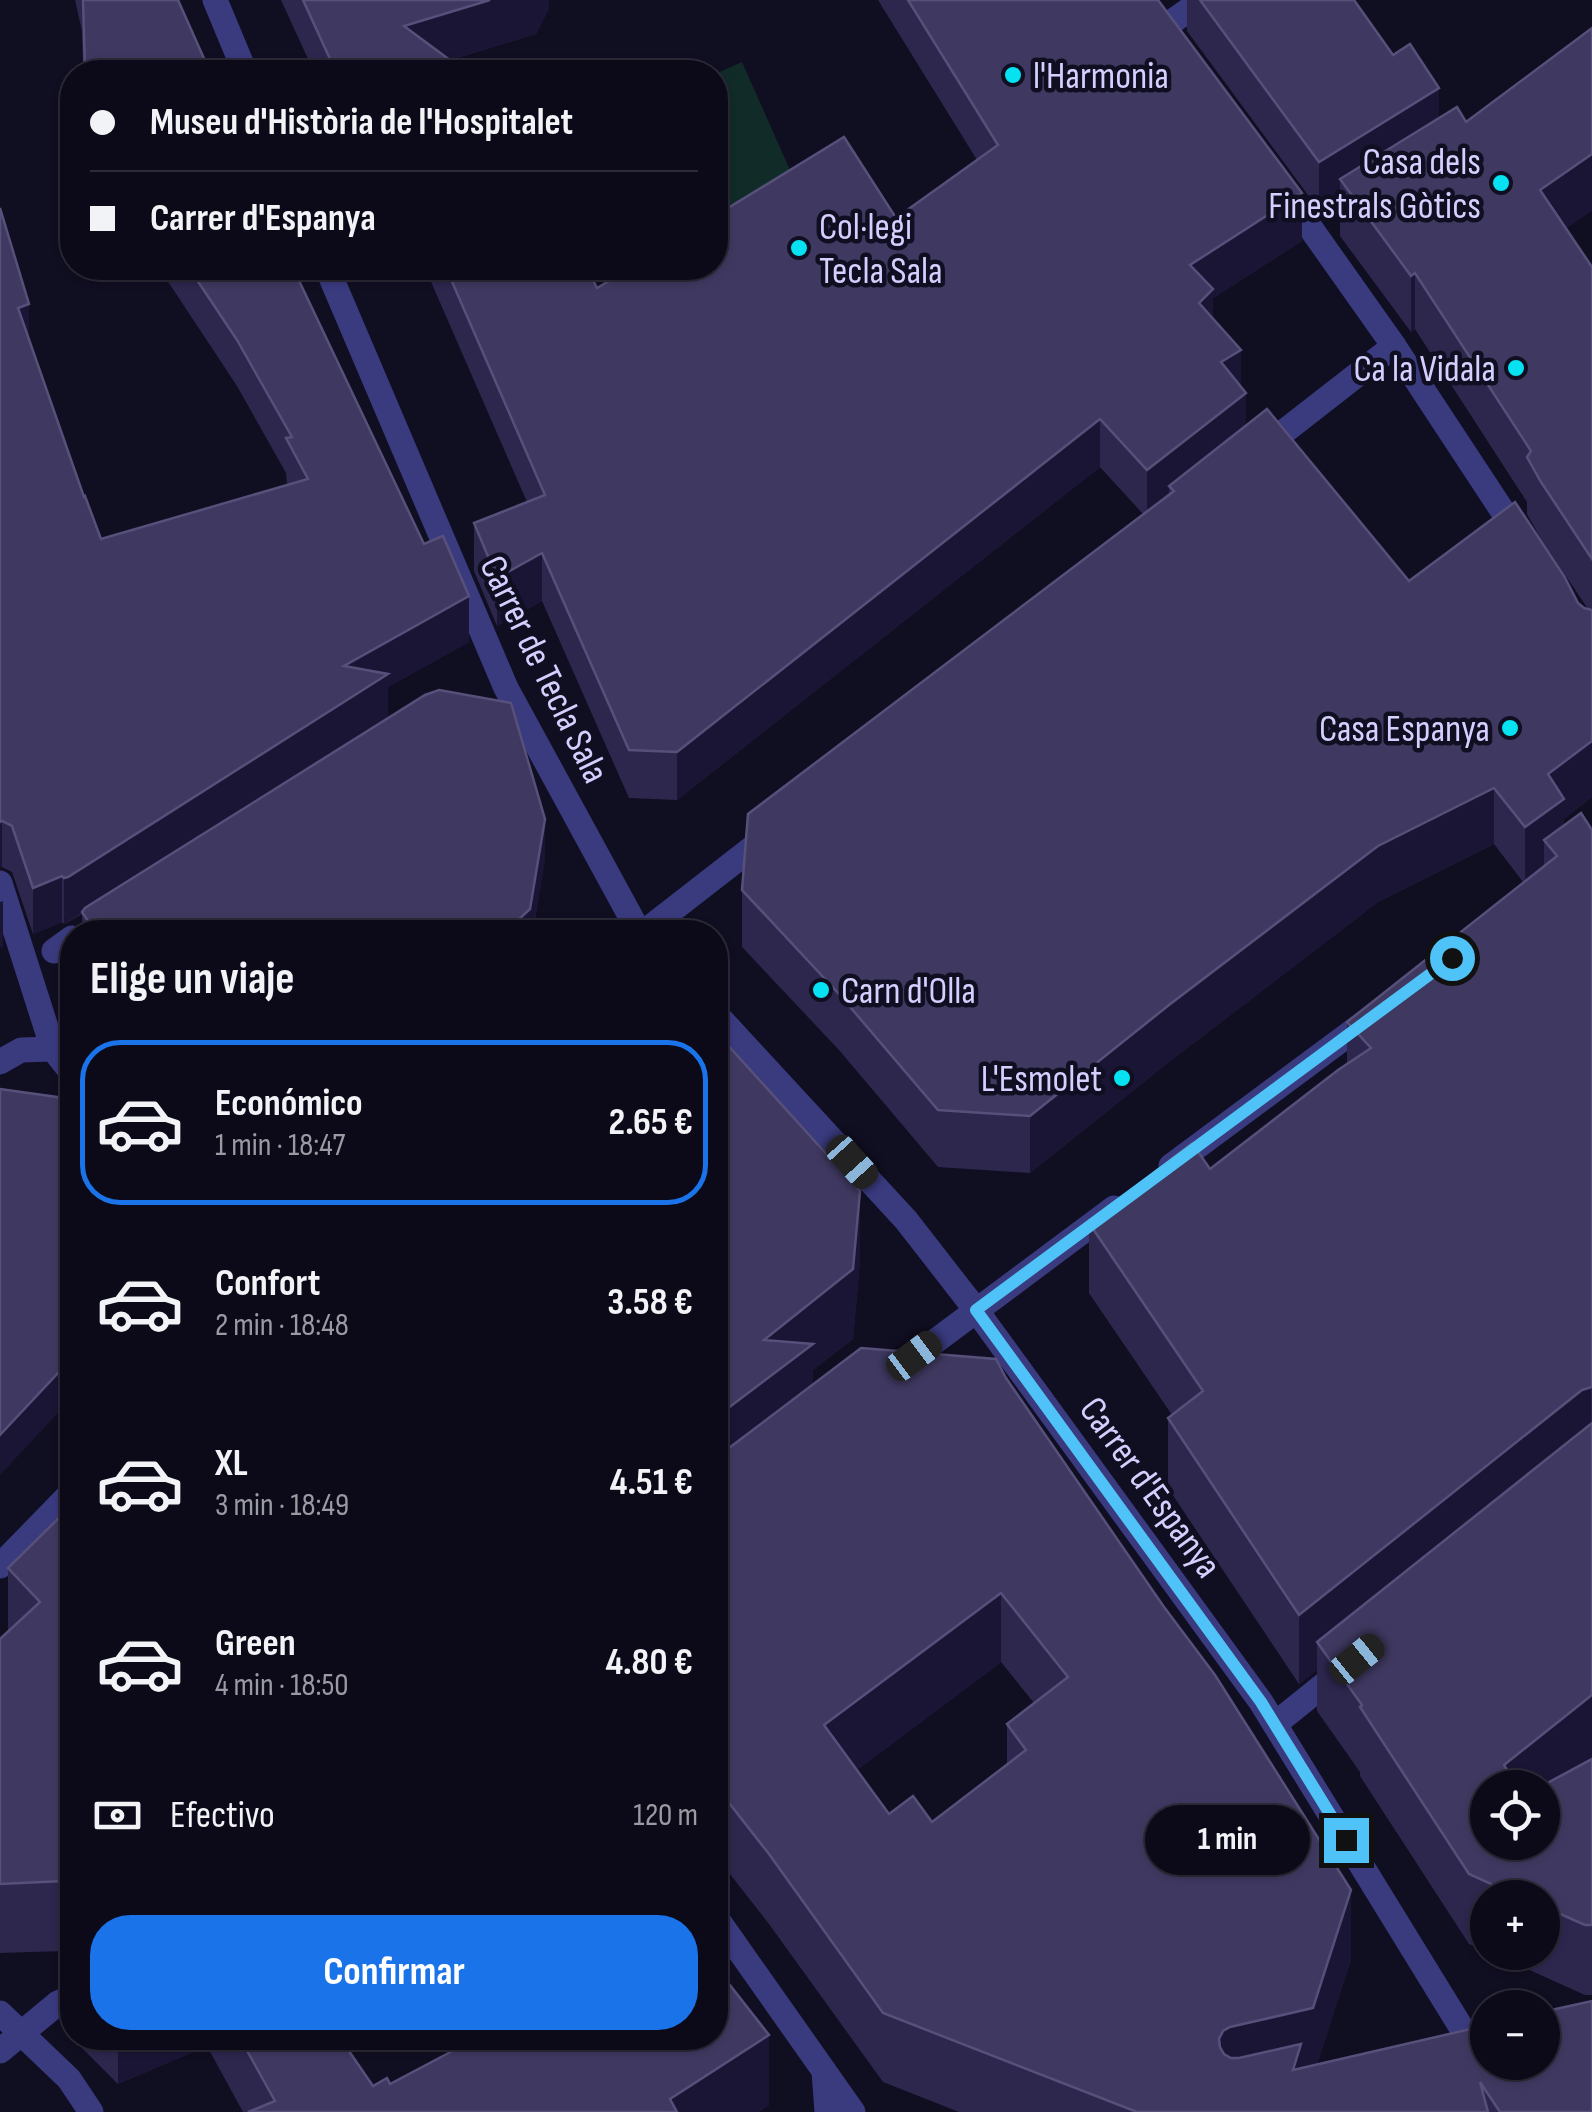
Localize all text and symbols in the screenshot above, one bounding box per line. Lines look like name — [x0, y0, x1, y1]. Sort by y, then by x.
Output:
place label: l'Harmonia — [1033, 54, 1169, 99]
marker: l'Harmonia — [1002, 64, 1024, 86]
text: Museu d'Història de l'Hospitalet — [150, 100, 573, 145]
place label: Casa dels Finestrals Gòtics — [1268, 140, 1481, 229]
marker: Casa dels Finestrals Gòtics — [1490, 172, 1512, 194]
text: Carrer d'Espanya — [150, 196, 376, 241]
place label: Col·legi Tecla Sala — [819, 205, 943, 294]
marker: Col·legi Tecla Sala — [788, 237, 810, 259]
place label: Ca la Vidala — [1353, 347, 1496, 392]
marker: Ca la Vidala — [1505, 357, 1527, 379]
street label: Carrer de Tecla Sala — [469, 549, 618, 790]
place label: Casa Espanya — [1319, 707, 1490, 752]
marker: Casa Espanya — [1499, 717, 1521, 739]
route start — [1430, 936, 1475, 981]
text: Elige un viaje — [90, 952, 295, 1007]
place label: Carn d'Olla — [841, 969, 976, 1014]
marker: Carn d'Olla — [810, 979, 832, 1001]
place label: L'Esmolet — [981, 1057, 1102, 1102]
marker: L'Esmolet — [1111, 1067, 1133, 1089]
icon: car — [95, 1078, 185, 1168]
text: Económico — [215, 1081, 363, 1126]
text: 2.65 € — [609, 1100, 693, 1145]
text: 1 min · 18:47 — [215, 1126, 345, 1165]
car — [821, 1130, 883, 1194]
icon: car — [95, 1258, 185, 1348]
text: Confort — [215, 1261, 320, 1306]
text: 3.58 € — [607, 1280, 693, 1325]
text: 2 min · 18:48 — [215, 1306, 349, 1345]
car — [881, 1326, 947, 1386]
street label: Carrer d'Espanya — [1069, 1389, 1230, 1587]
icon: car — [95, 1438, 185, 1528]
text: XL — [215, 1441, 248, 1486]
text: 4.51 € — [610, 1460, 693, 1505]
text: 3 min · 18:49 — [215, 1486, 349, 1525]
icon: car — [95, 1618, 185, 1708]
text: Green — [215, 1621, 296, 1666]
car — [1324, 1628, 1390, 1690]
text: 4.80 € — [605, 1640, 693, 1685]
text: 4 min · 18:50 — [215, 1666, 349, 1705]
map controls — [1470, 1770, 1560, 2080]
button: locate — [1470, 1770, 1560, 1860]
icon: cash — [90, 1788, 145, 1843]
text: Efectivo — [170, 1793, 275, 1838]
text: 120 m — [633, 1796, 698, 1835]
callout: 1 min — [1146, 1805, 1311, 1875]
route end — [1324, 1818, 1369, 1863]
text: 1 min — [1198, 1820, 1257, 1859]
button: + — [1470, 1880, 1560, 1970]
button: Confirmar — [90, 1915, 698, 2030]
button: − — [1470, 1990, 1560, 2080]

